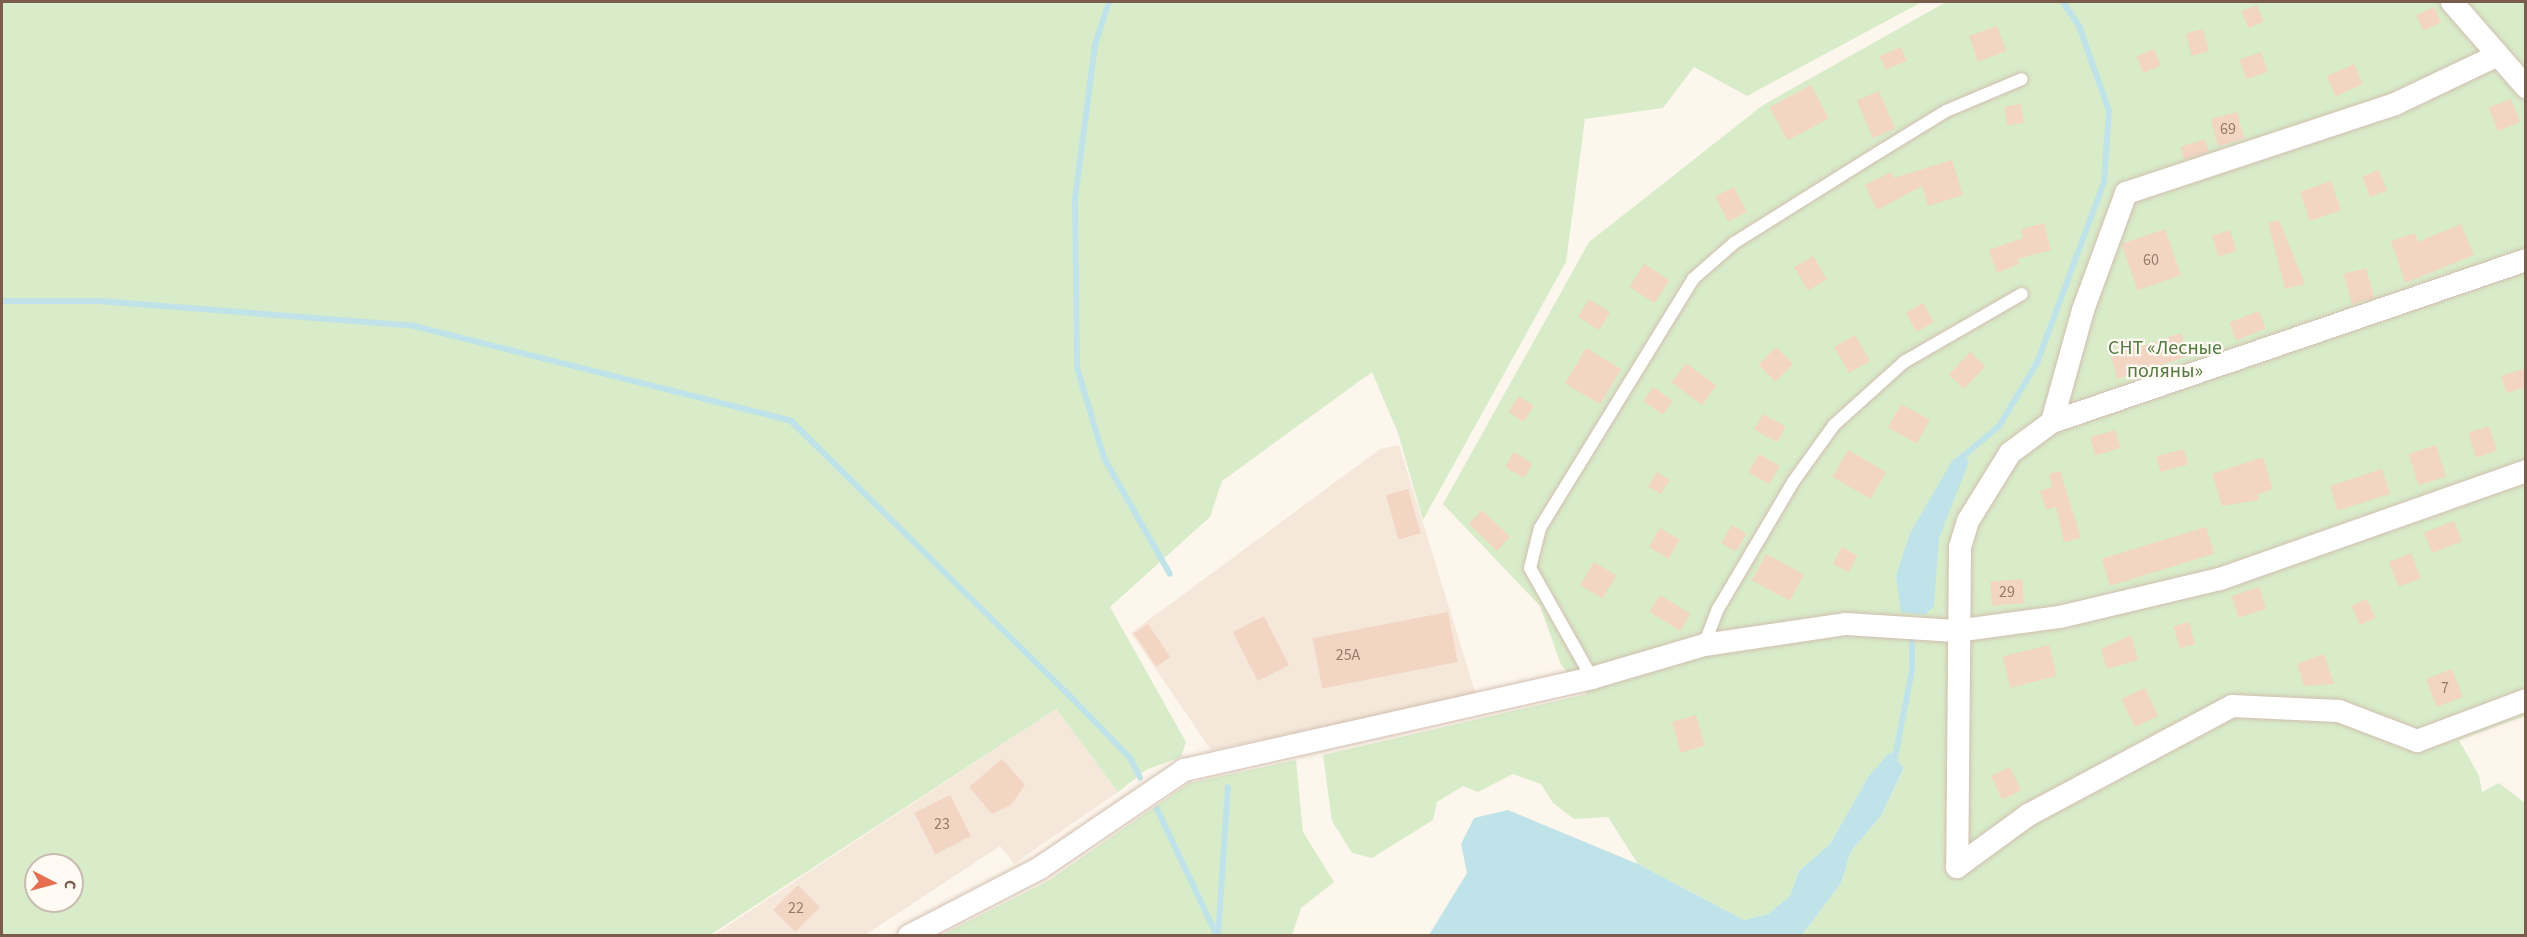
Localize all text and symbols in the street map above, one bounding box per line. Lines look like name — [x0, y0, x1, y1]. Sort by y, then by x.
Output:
house number: 69 — [2220, 119, 2236, 139]
house number: 60 — [2143, 250, 2159, 270]
park label: СНТ «Лесные поляны» — [2108, 336, 2222, 383]
house number: 29 — [1999, 582, 2015, 602]
house number: 25А — [1336, 645, 1360, 665]
house number: 7 — [2441, 678, 2449, 698]
house number: 23 — [934, 814, 950, 834]
north arrow — [24, 853, 84, 913]
text: С — [58, 879, 81, 890]
house number: 22 — [788, 898, 804, 918]

